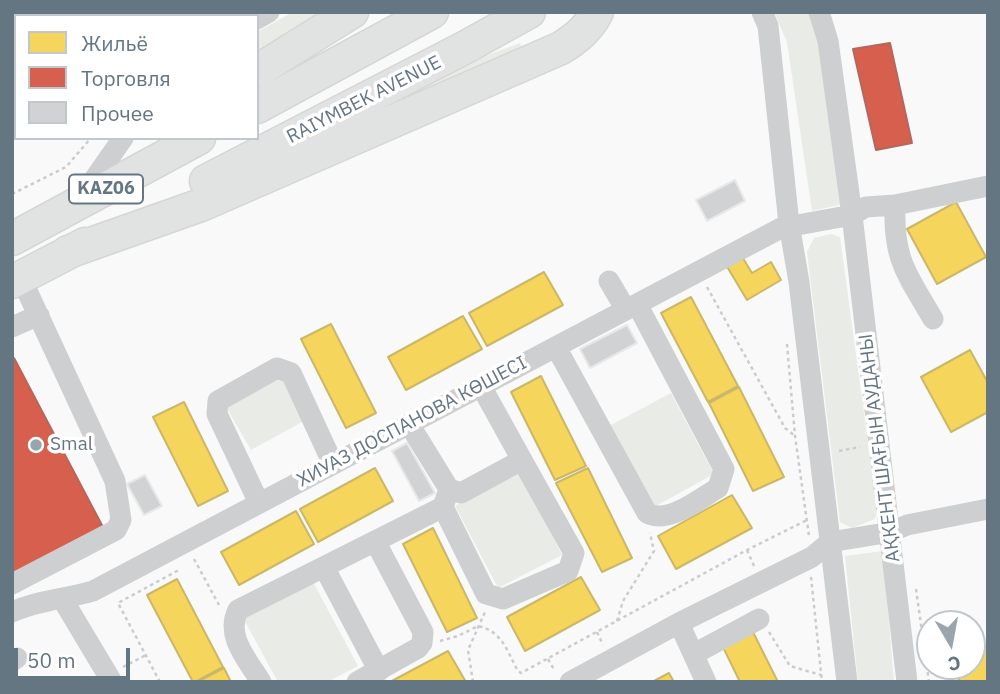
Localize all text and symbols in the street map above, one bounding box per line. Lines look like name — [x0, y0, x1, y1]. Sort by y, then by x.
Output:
legend — [14, 14, 259, 140]
text: Жильё — [81, 29, 148, 57]
street label: RAIYMBEK AVENUE — [283, 51, 445, 149]
text: Торговля — [81, 64, 171, 92]
text: Прочее — [81, 99, 154, 127]
road number: KАZ06 — [69, 174, 143, 204]
street label: АҚКЕНТ ШАҒЫН АУДАНЫ — [855, 332, 905, 564]
street label: ХИУАЗ ДОСПАНОВА КӨШЕСІ — [293, 352, 531, 492]
place label: Smal — [50, 434, 93, 456]
marker: Smal — [28, 437, 44, 453]
north arrow — [916, 610, 986, 680]
scale bar — [18, 634, 133, 678]
text: 50 m — [27, 646, 76, 674]
text: С — [946, 651, 962, 677]

